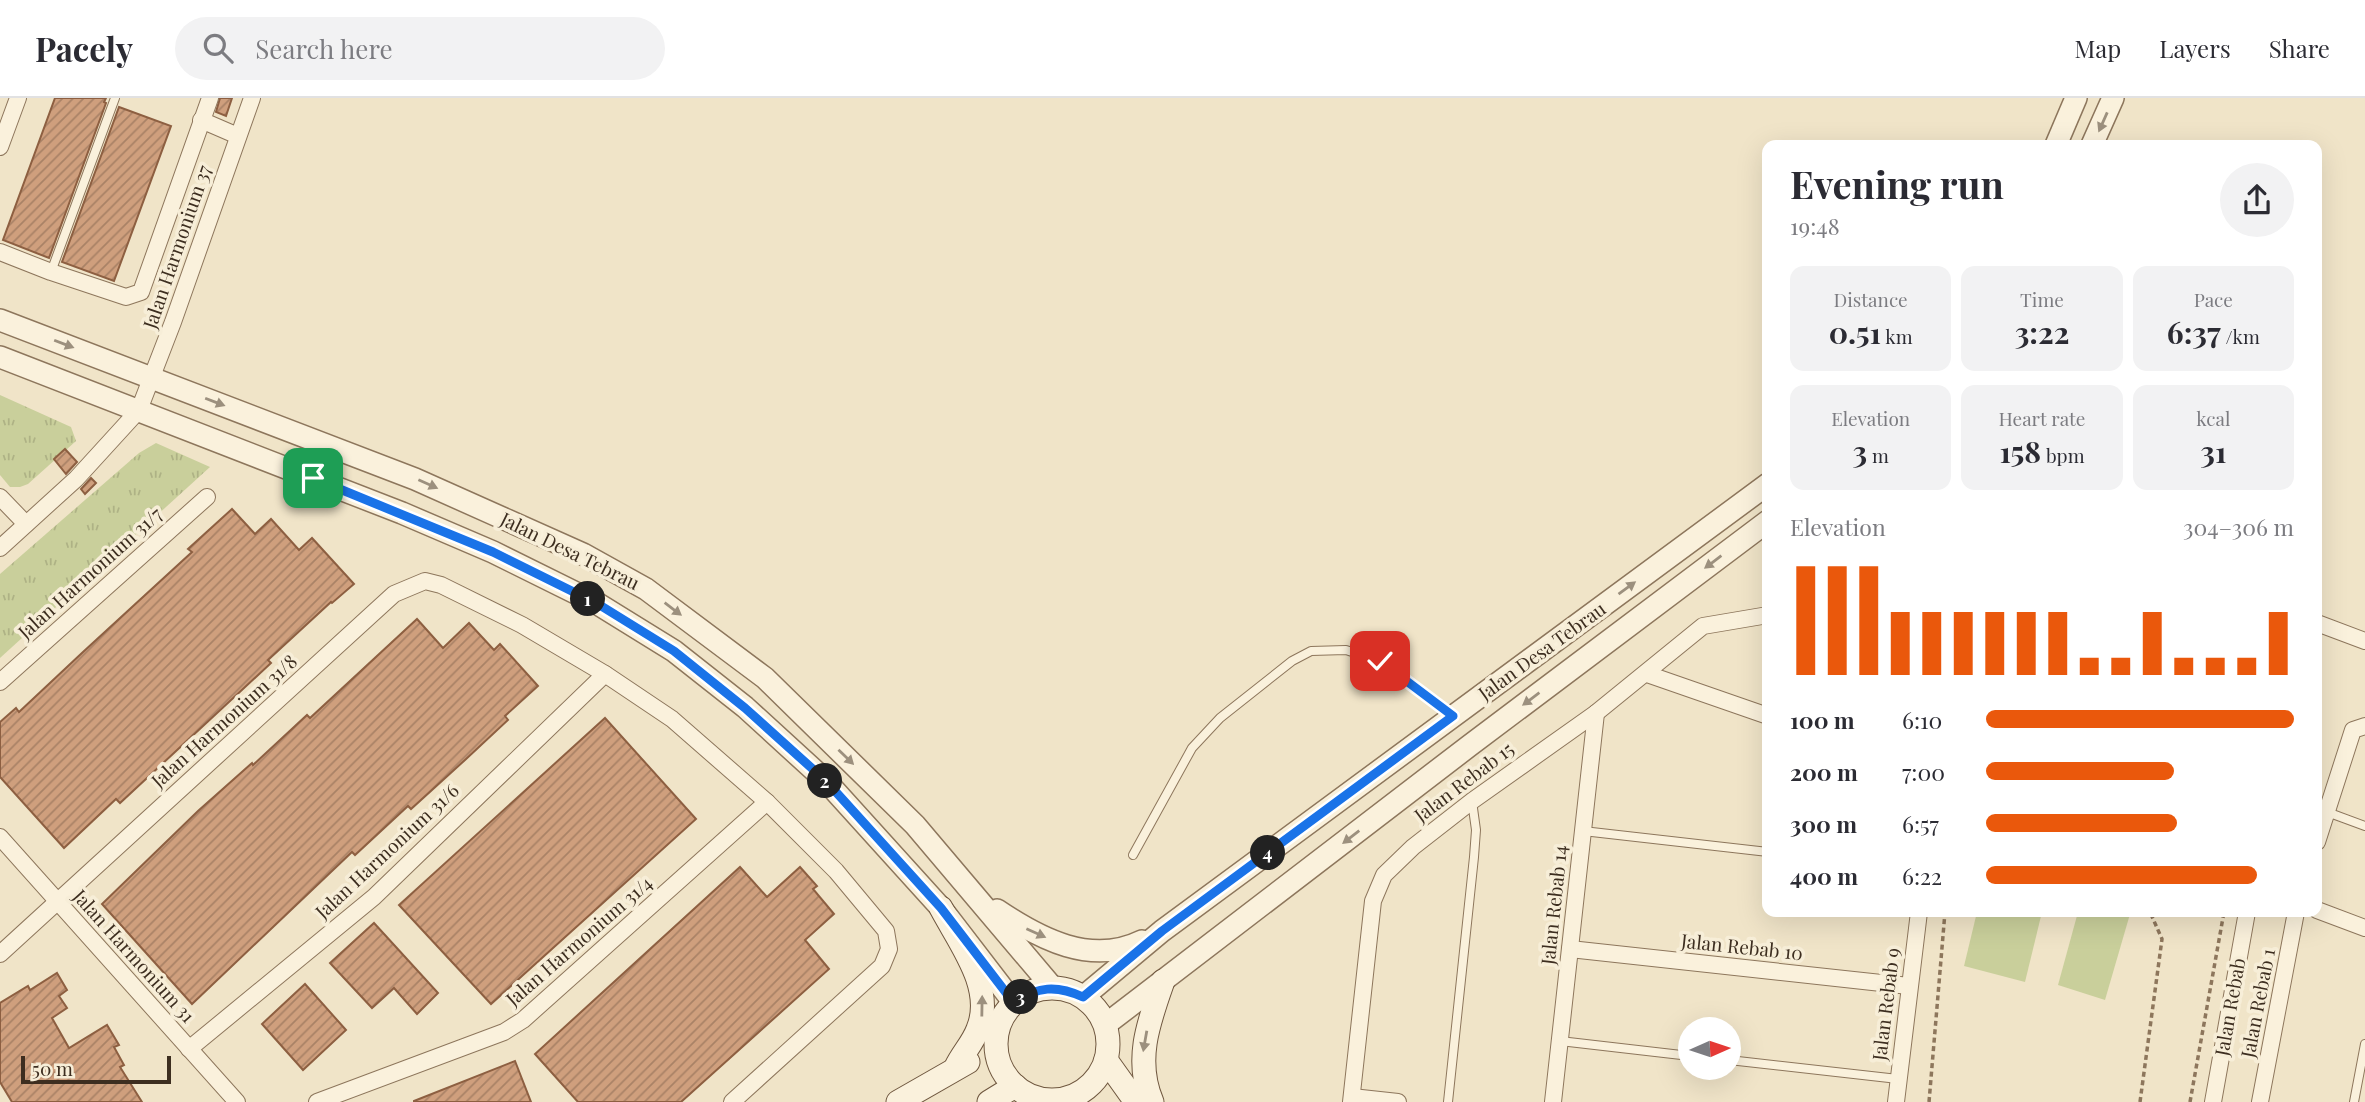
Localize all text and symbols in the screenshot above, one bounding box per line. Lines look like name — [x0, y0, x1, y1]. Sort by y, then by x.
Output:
search box — [175, 17, 665, 80]
text: Pacely — [35, 26, 133, 70]
icon: search — [199, 29, 237, 67]
text: Search here — [255, 31, 393, 66]
text: Map — [2075, 32, 2121, 64]
text: Layers — [2159, 32, 2231, 64]
text: Share — [2269, 32, 2330, 64]
one-way arrow — [2097, 111, 2108, 132]
text: Evening run — [1790, 158, 2004, 209]
street label: Jalan Harmonium 37 — [136, 161, 216, 333]
button: share — [2220, 163, 2294, 237]
text: 19:48 — [1790, 210, 1840, 241]
text: Distance — [1834, 286, 1908, 312]
text: Time — [2020, 286, 2064, 312]
text: Pace — [2194, 286, 2233, 312]
text: 0.51 — [1829, 312, 1881, 352]
text: 3:22 — [2015, 312, 2069, 352]
text: 6:37 — [2167, 312, 2221, 352]
text: km — [1881, 323, 1913, 349]
text: /km — [2221, 323, 2260, 349]
one-way arrow — [53, 339, 74, 350]
one-way arrow — [205, 397, 226, 408]
text: Elevation — [1831, 405, 1910, 431]
text: Heart rate — [1999, 405, 2085, 431]
text: kcal — [2196, 405, 2230, 431]
text: 3 — [1853, 431, 1867, 471]
text: 158 — [1999, 431, 2041, 471]
text: 31 — [2200, 431, 2226, 471]
text: m — [1867, 442, 1889, 468]
text: bpm — [2041, 442, 2085, 468]
pin — [283, 448, 343, 508]
icon: arrive — [294, 459, 332, 497]
one-way arrow — [417, 479, 438, 490]
street label: Jalan Harmonium 31/7 — [11, 500, 167, 645]
street label: Jalan Desa Tebrau — [496, 505, 644, 595]
text: Elevation — [1790, 511, 1886, 542]
text: 304–306 m — [2183, 511, 2294, 542]
one-way arrow — [1704, 555, 1722, 569]
one-way arrow — [1618, 581, 1636, 595]
pin: 1 — [570, 582, 606, 616]
text: 1 — [584, 585, 591, 611]
street label: Jalan Desa Tebrau — [1472, 595, 1610, 706]
one-way arrow — [664, 602, 682, 617]
pin — [1350, 631, 1410, 691]
icon: check — [1361, 642, 1399, 680]
street label: Jalan Harmonium 31/8 — [144, 648, 302, 793]
one-way arrow — [1522, 692, 1541, 706]
text: 100 m — [1790, 704, 1855, 735]
text: 6:10 — [1902, 704, 1942, 735]
street label: Jalan Rebab 15 — [1407, 735, 1519, 828]
one-way arrow — [837, 749, 854, 766]
text: 200 m — [1790, 756, 1858, 787]
text: 7:00 — [1902, 756, 1945, 787]
pin: 2 — [808, 764, 842, 798]
text: 2 — [820, 767, 829, 793]
street label: Jalan Harmonium 31/6 — [308, 777, 464, 924]
text: 300 m — [1790, 808, 1857, 839]
text: 6:57 — [1902, 808, 1939, 839]
one-way arrow — [1342, 830, 1360, 845]
pin: 4 — [1250, 836, 1286, 870]
text: 4 — [1262, 839, 1273, 865]
street label: Jalan Rebab 14 — [1534, 844, 1572, 967]
text: 400 m — [1790, 860, 1858, 891]
text: 6:22 — [1902, 860, 1942, 891]
street label: Jalan Harmonium 31/4 — [499, 869, 657, 1012]
street label: Jalan Harmonium 31 — [67, 882, 202, 1028]
street label: Jalan Rebab 10 — [1679, 927, 1804, 965]
one-way arrow — [1025, 928, 1046, 939]
street label: Jalan Rebab 9 — [1865, 946, 1905, 1063]
street label: Jalan Rebab 1 — [2233, 946, 2280, 1061]
street label: Jalan Rebab — [2207, 956, 2250, 1059]
pin: 3 — [1004, 979, 1038, 1014]
text: 3 — [1016, 983, 1025, 1009]
one-way arrow — [976, 995, 988, 1017]
north arrow — [1678, 1017, 1741, 1080]
map controls — [1678, 1017, 1741, 1080]
one-way arrow — [1139, 1030, 1150, 1052]
scale bar — [21, 1053, 172, 1085]
text: 50 m — [32, 1055, 73, 1081]

